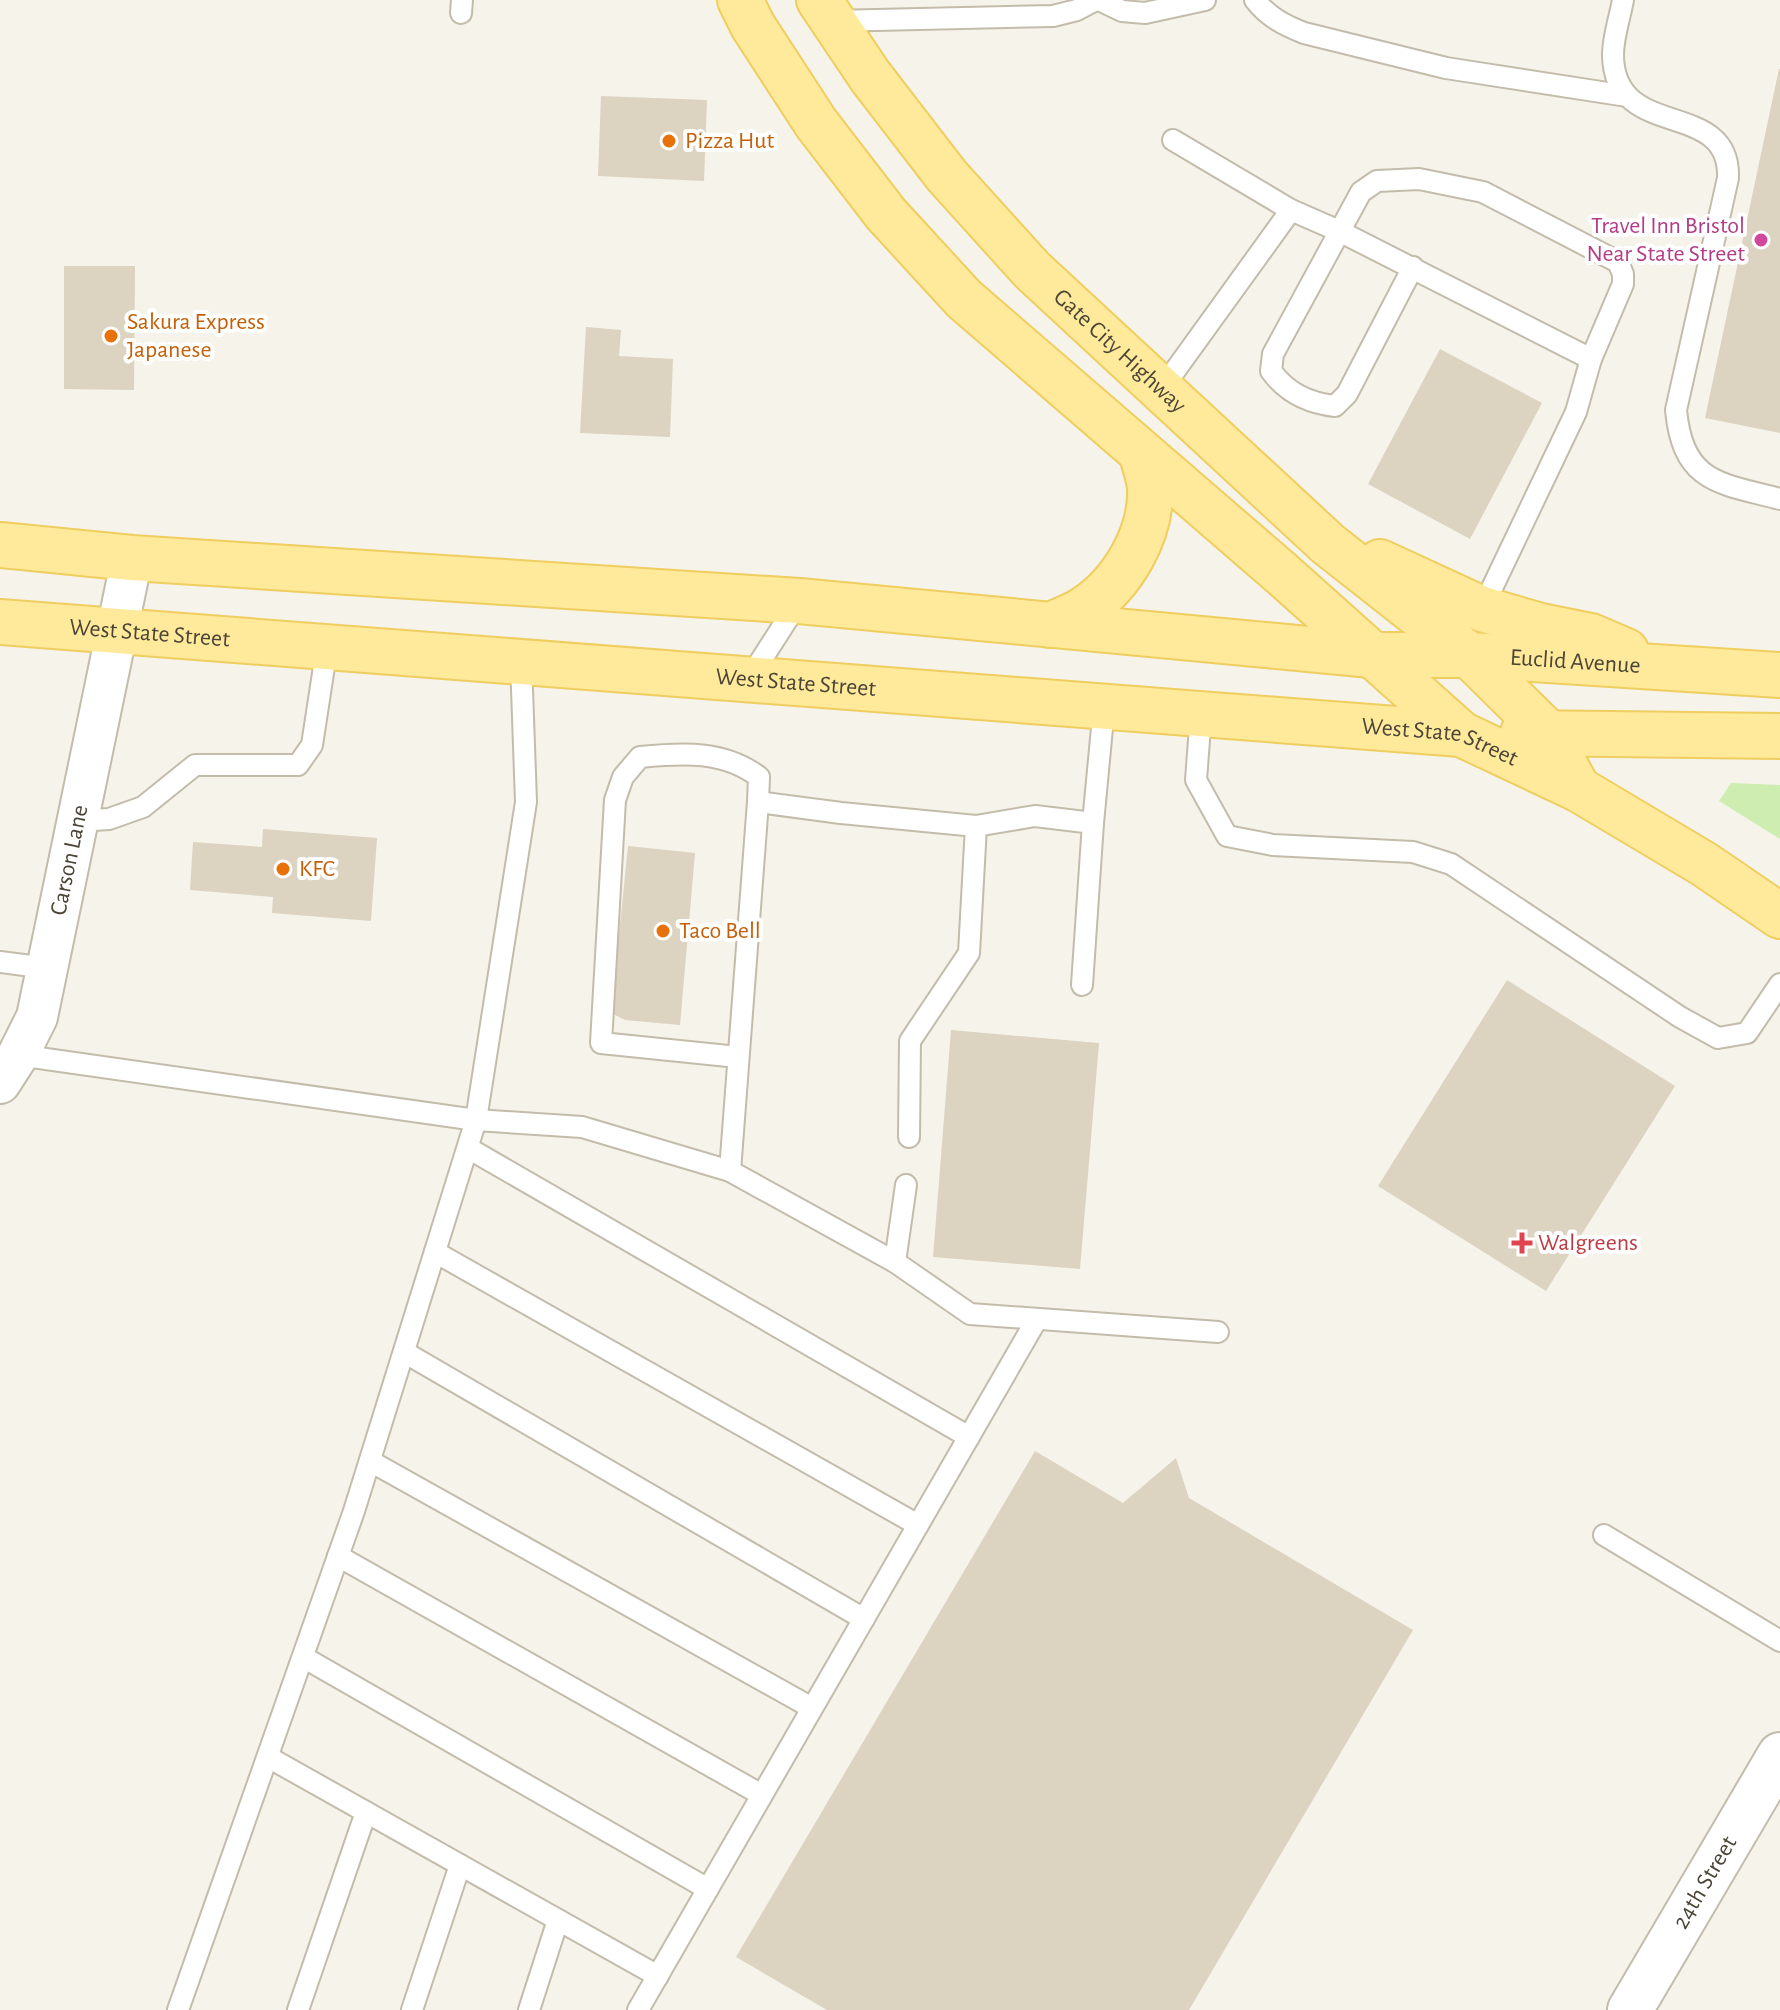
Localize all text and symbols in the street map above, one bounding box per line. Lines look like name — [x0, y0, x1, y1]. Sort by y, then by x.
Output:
place label: Pizza Hut — [685, 129, 775, 153]
marker: Pizza Hut — [660, 132, 678, 150]
place label: Travel Inn Bristol Near State Street — [1587, 214, 1745, 266]
marker: Travel Inn Bristol Near State Street — [1752, 231, 1770, 249]
street label: Gate City Highway — [1049, 284, 1190, 418]
place label: Sakura Express Japanese — [127, 310, 265, 362]
marker: Sakura Express Japanese — [102, 327, 120, 345]
street label: West State Street — [68, 615, 231, 652]
street label: Euclid Avenue — [1509, 646, 1641, 678]
street label: West State Street — [714, 665, 877, 701]
street label: West State Street — [1361, 714, 1522, 771]
street label: Carson Lane — [46, 803, 93, 917]
place label: KFC — [299, 857, 335, 881]
marker: KFC — [274, 860, 292, 878]
place label: Taco Bell — [679, 919, 761, 943]
marker: Taco Bell — [654, 922, 672, 940]
place label: Walgreens — [1538, 1231, 1638, 1255]
marker: Walgreens — [1513, 1234, 1531, 1252]
street label: 24th Street — [1669, 1832, 1742, 1933]

